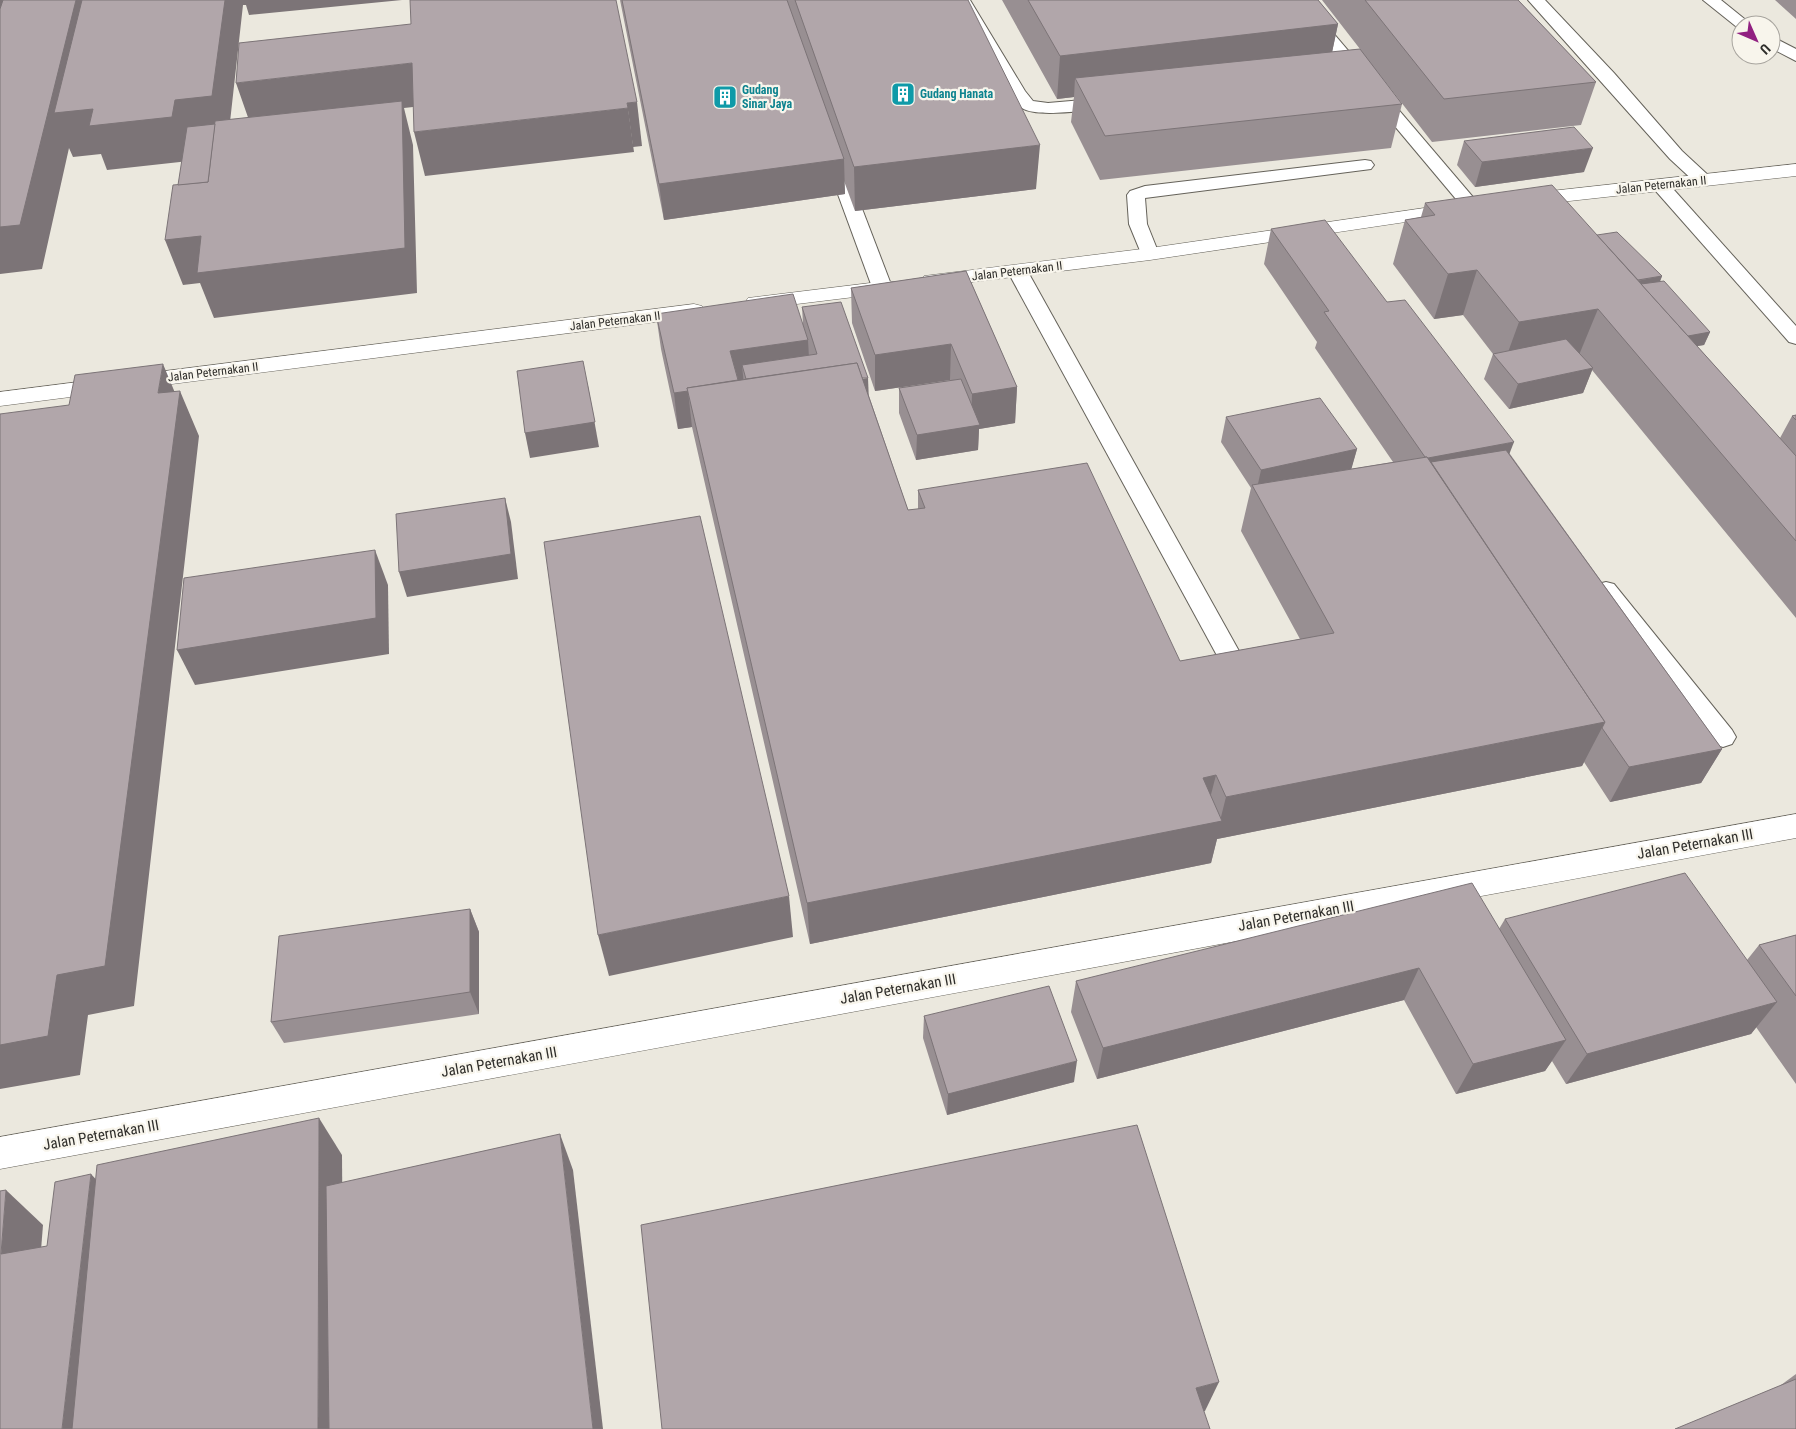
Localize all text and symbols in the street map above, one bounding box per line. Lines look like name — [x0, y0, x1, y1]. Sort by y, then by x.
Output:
north arrow — [1731, 15, 1781, 65]
text: U — [1757, 41, 1774, 58]
building icon: Gudang Hanata — [890, 81, 916, 107]
place label: Gudang Sinar Jaya — [742, 83, 793, 111]
building icon: Gudang Sinar Jaya — [712, 84, 738, 110]
place label: Gudang Hanata — [920, 87, 994, 101]
street label: Jalan Peternakan II — [1615, 173, 1707, 197]
street label: Jalan Peternakan II — [971, 259, 1063, 283]
street label: Jalan Peternakan II — [569, 309, 661, 333]
street label: Jalan Peternakan II — [167, 360, 259, 384]
street label: Jalan Peternakan III — [1636, 825, 1754, 863]
street label: Jalan Peternakan III — [1237, 897, 1355, 935]
street label: Jalan Peternakan III — [839, 970, 957, 1008]
street label: Jalan Peternakan III — [440, 1043, 558, 1081]
street label: Jalan Peternakan III — [42, 1116, 160, 1154]

